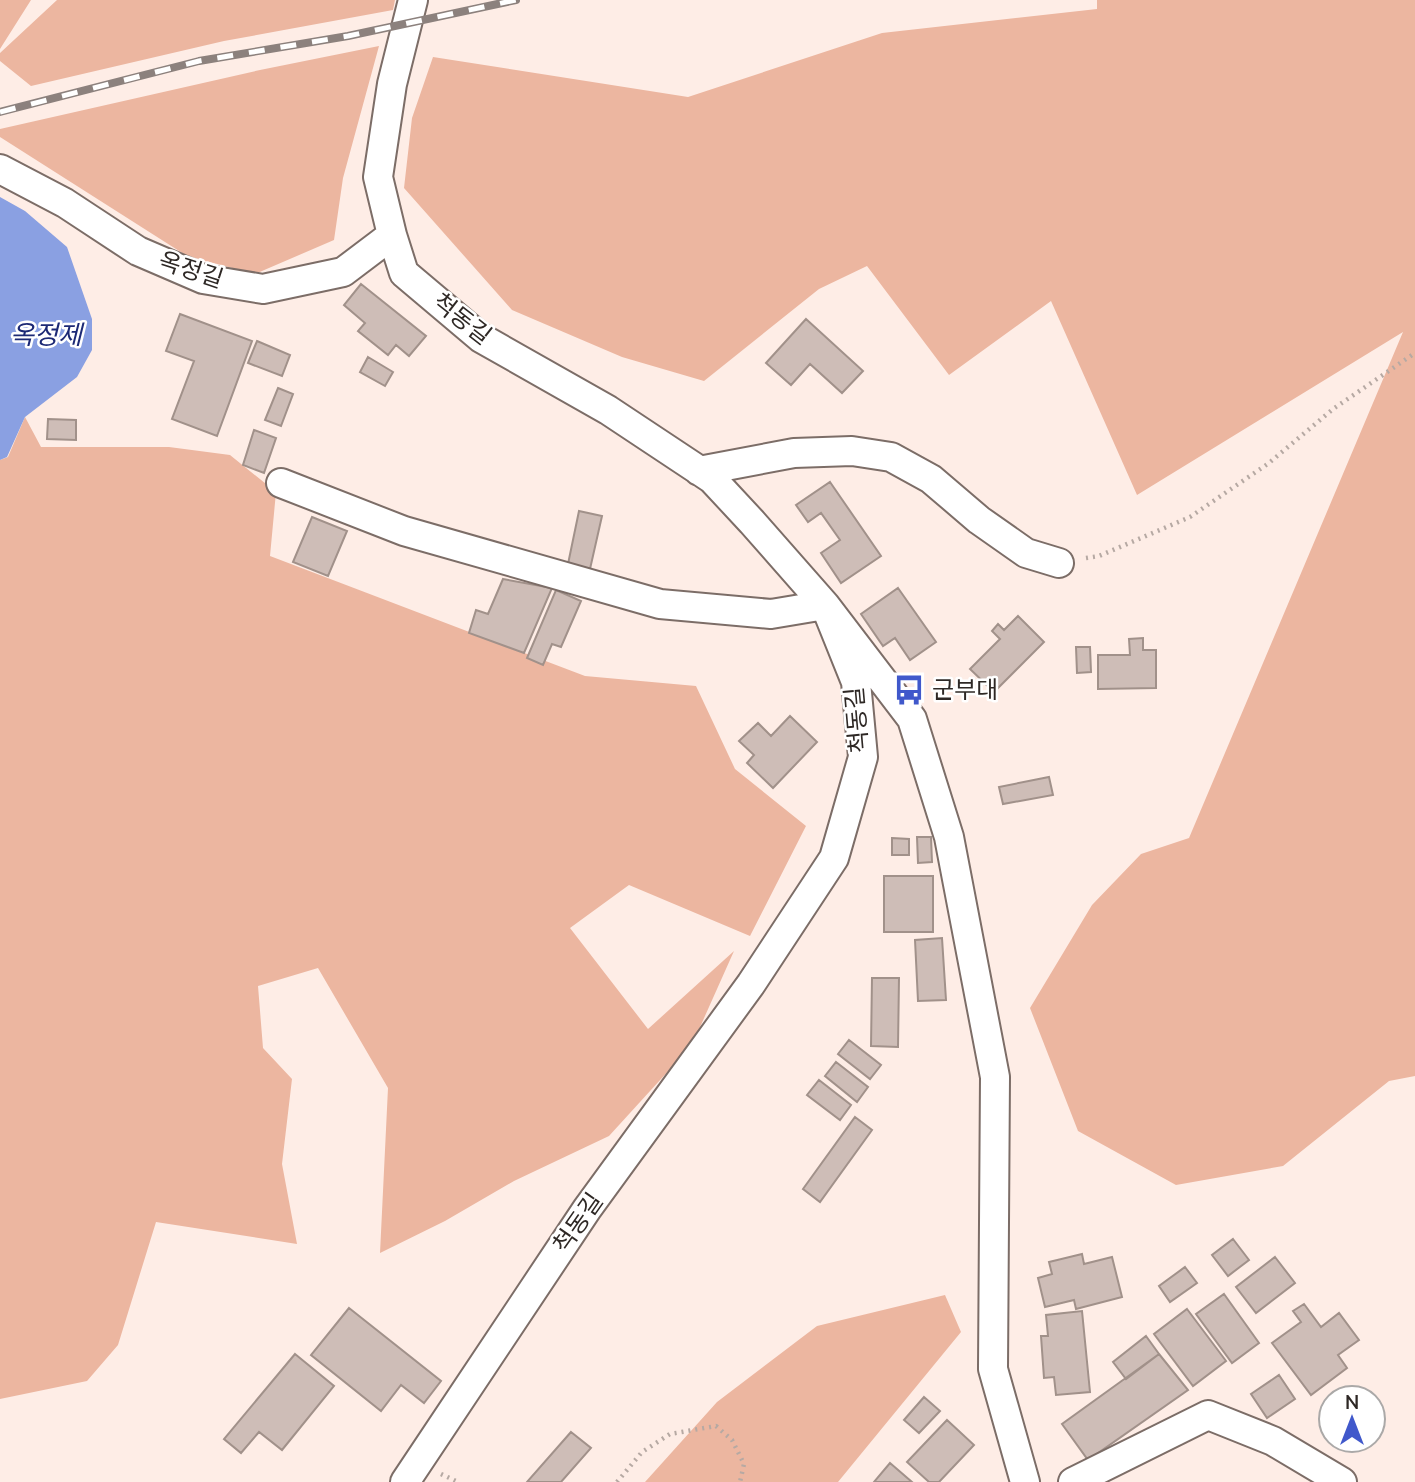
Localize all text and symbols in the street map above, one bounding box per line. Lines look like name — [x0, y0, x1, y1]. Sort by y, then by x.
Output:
street label: 옥정길 — [155, 245, 227, 295]
street label: 척동길 — [426, 286, 498, 352]
water label: 옥정제 — [10, 318, 85, 353]
bus stop icon: 군부대 — [892, 673, 926, 707]
place label: 군부대 — [932, 674, 998, 706]
street label: 척동길 — [838, 686, 876, 754]
street label: 척동길 — [546, 1187, 610, 1259]
north arrow — [1317, 1384, 1387, 1454]
text: N — [1345, 1390, 1359, 1416]

